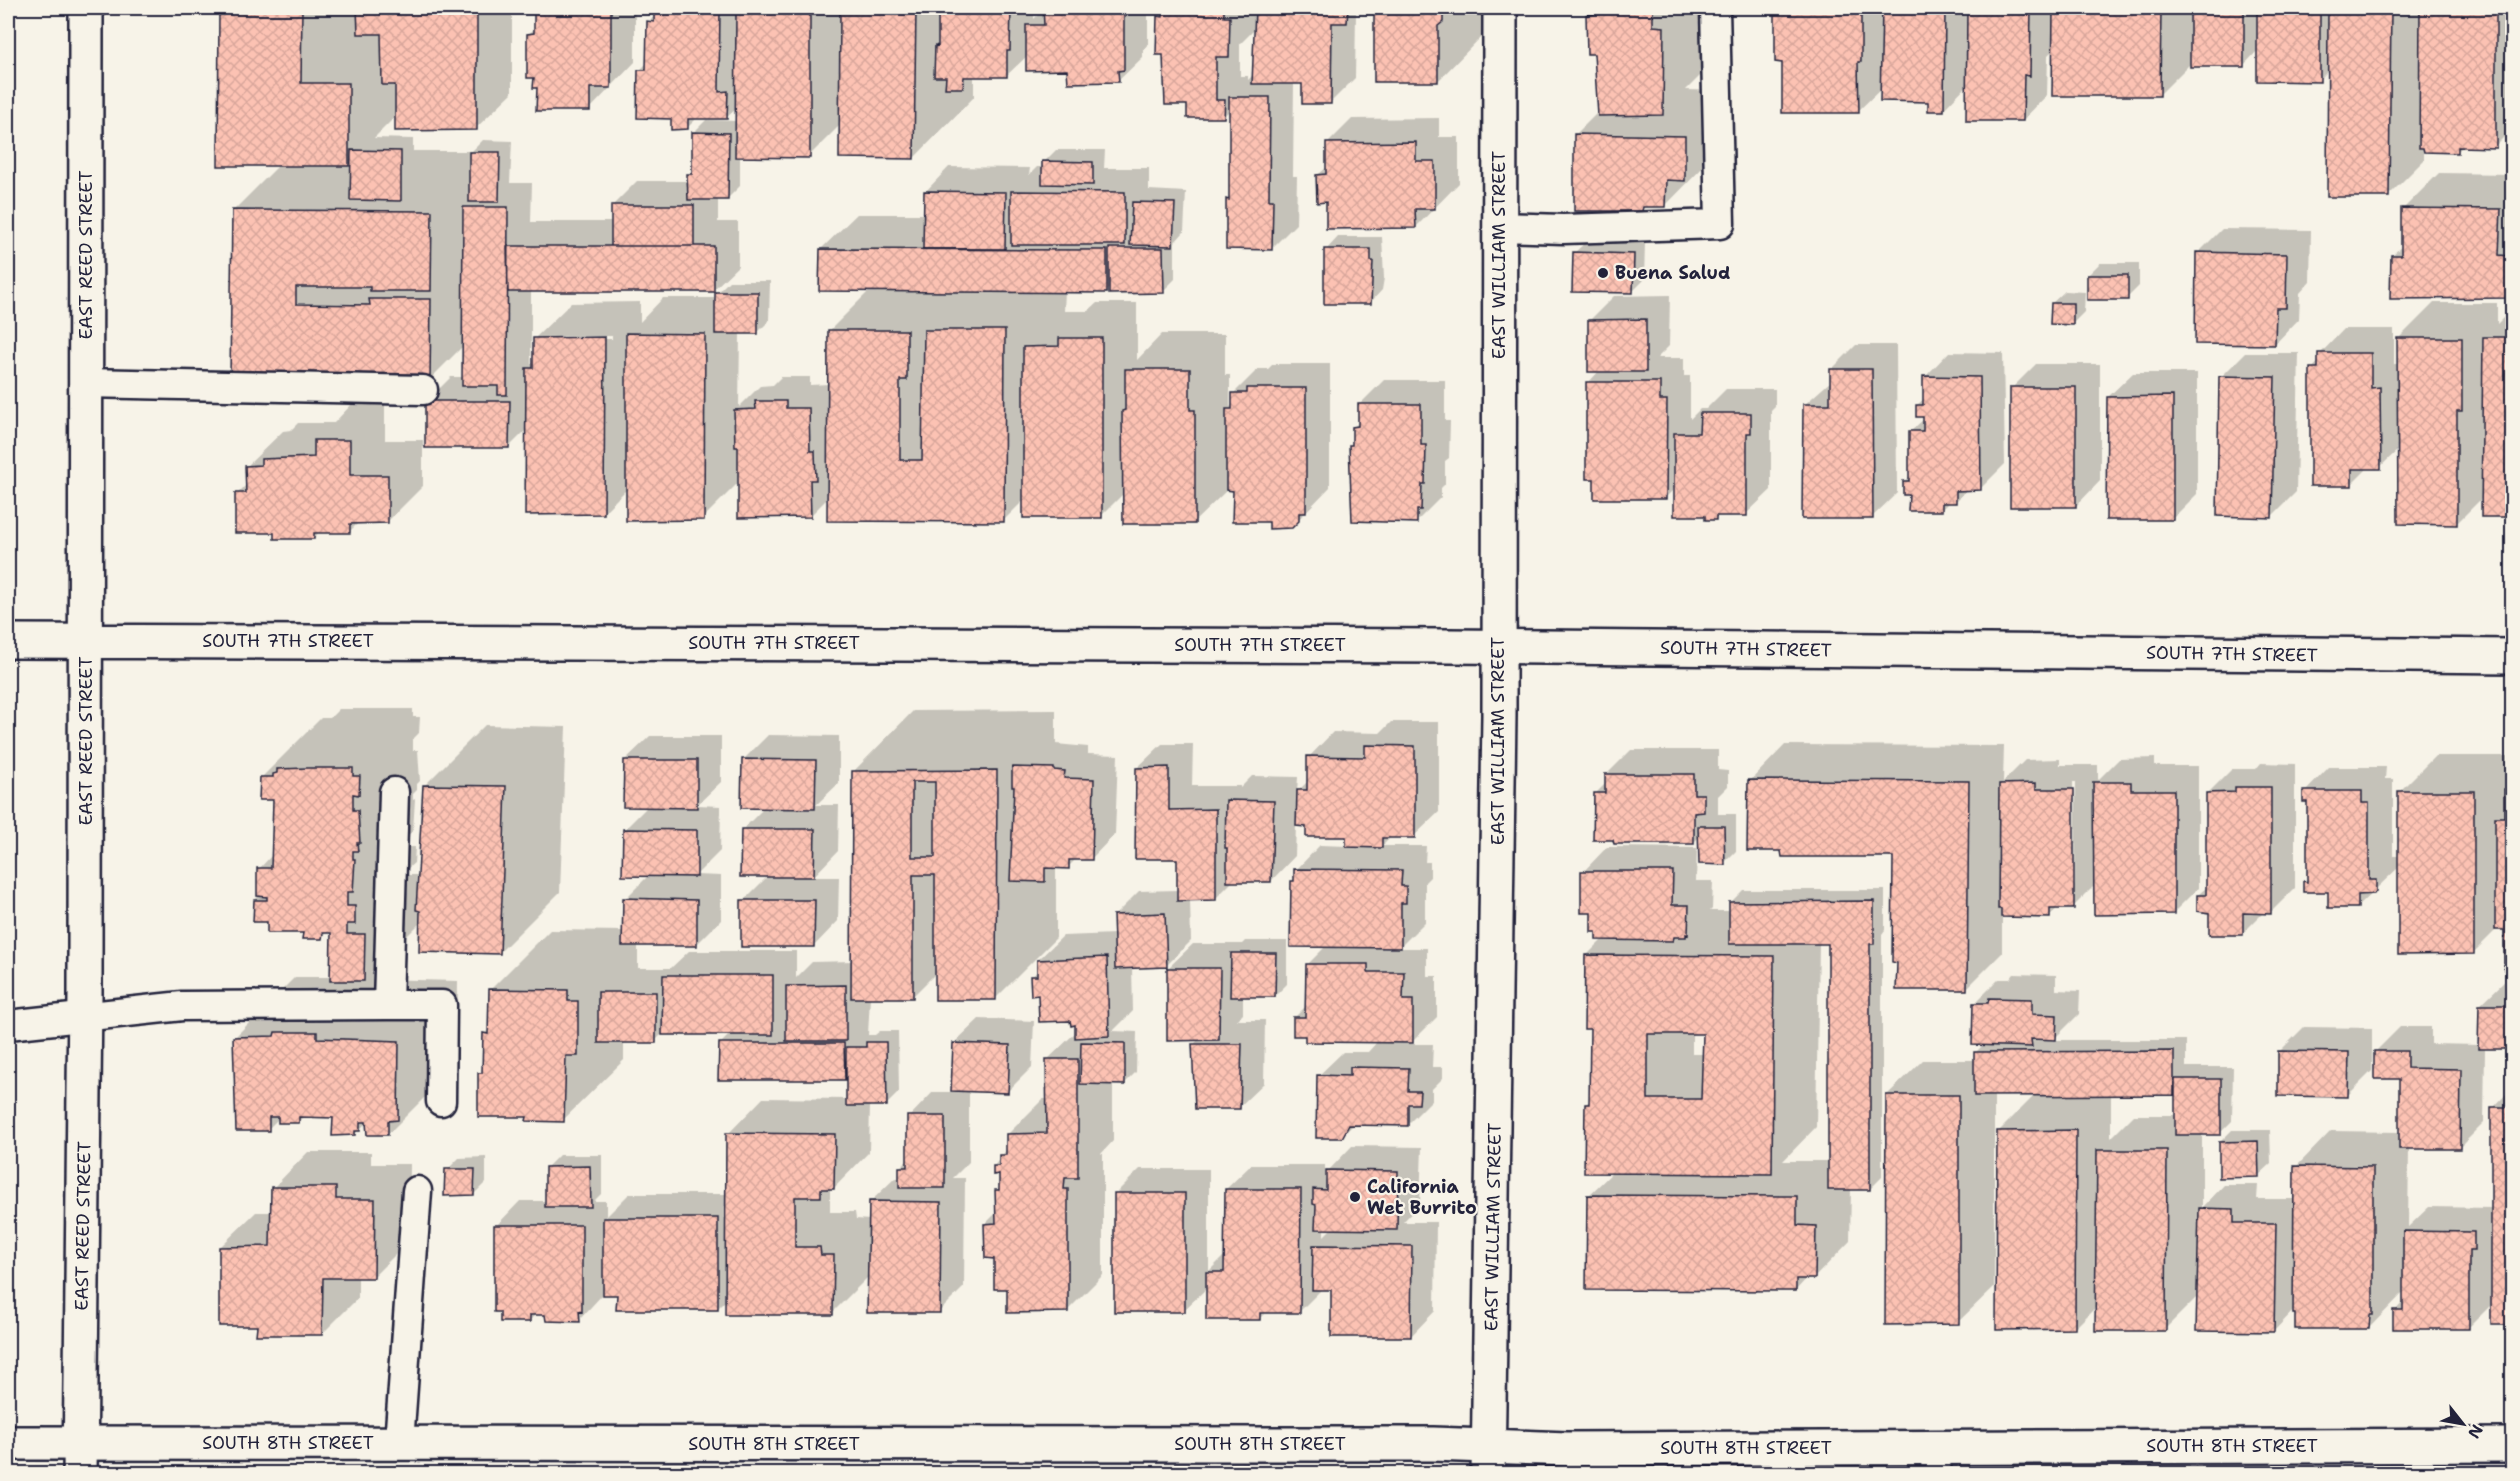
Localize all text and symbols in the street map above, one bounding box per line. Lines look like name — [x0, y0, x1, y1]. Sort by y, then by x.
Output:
street label: EAST WILLIAM STREET — [1487, 151, 1511, 359]
street label: EAST REED STREET — [74, 170, 98, 340]
place label: Buena Salud — [1615, 261, 1730, 285]
marker: Buena Salud — [1596, 266, 1610, 280]
street label: SOUTH 7TH STREET — [202, 629, 374, 653]
street label: SOUTH 7TH STREET — [688, 631, 860, 655]
street label: SOUTH 7TH STREET — [1174, 633, 1346, 657]
street label: SOUTH 7TH STREET — [1660, 636, 1832, 662]
street label: EAST WILLIAM STREET — [1486, 637, 1510, 845]
street label: SOUTH 7TH STREET — [2146, 641, 2318, 667]
street label: EAST REED STREET — [74, 656, 98, 826]
street label: EAST WILLIAM STREET — [1479, 1123, 1507, 1331]
street label: EAST REED STREET — [70, 1141, 96, 1311]
place label: California Wet Burrito — [1367, 1175, 1477, 1220]
marker: California Wet Burrito — [1348, 1190, 1362, 1204]
north arrow — [2433, 1394, 2493, 1454]
text: N — [2463, 1421, 2488, 1442]
street label: SOUTH 8TH STREET — [202, 1431, 374, 1455]
street label: SOUTH 8TH STREET — [688, 1432, 860, 1456]
street label: SOUTH 8TH STREET — [1174, 1432, 1346, 1456]
street label: SOUTH 8TH STREET — [2146, 1434, 2318, 1458]
street label: SOUTH 8TH STREET — [1660, 1436, 1832, 1460]

